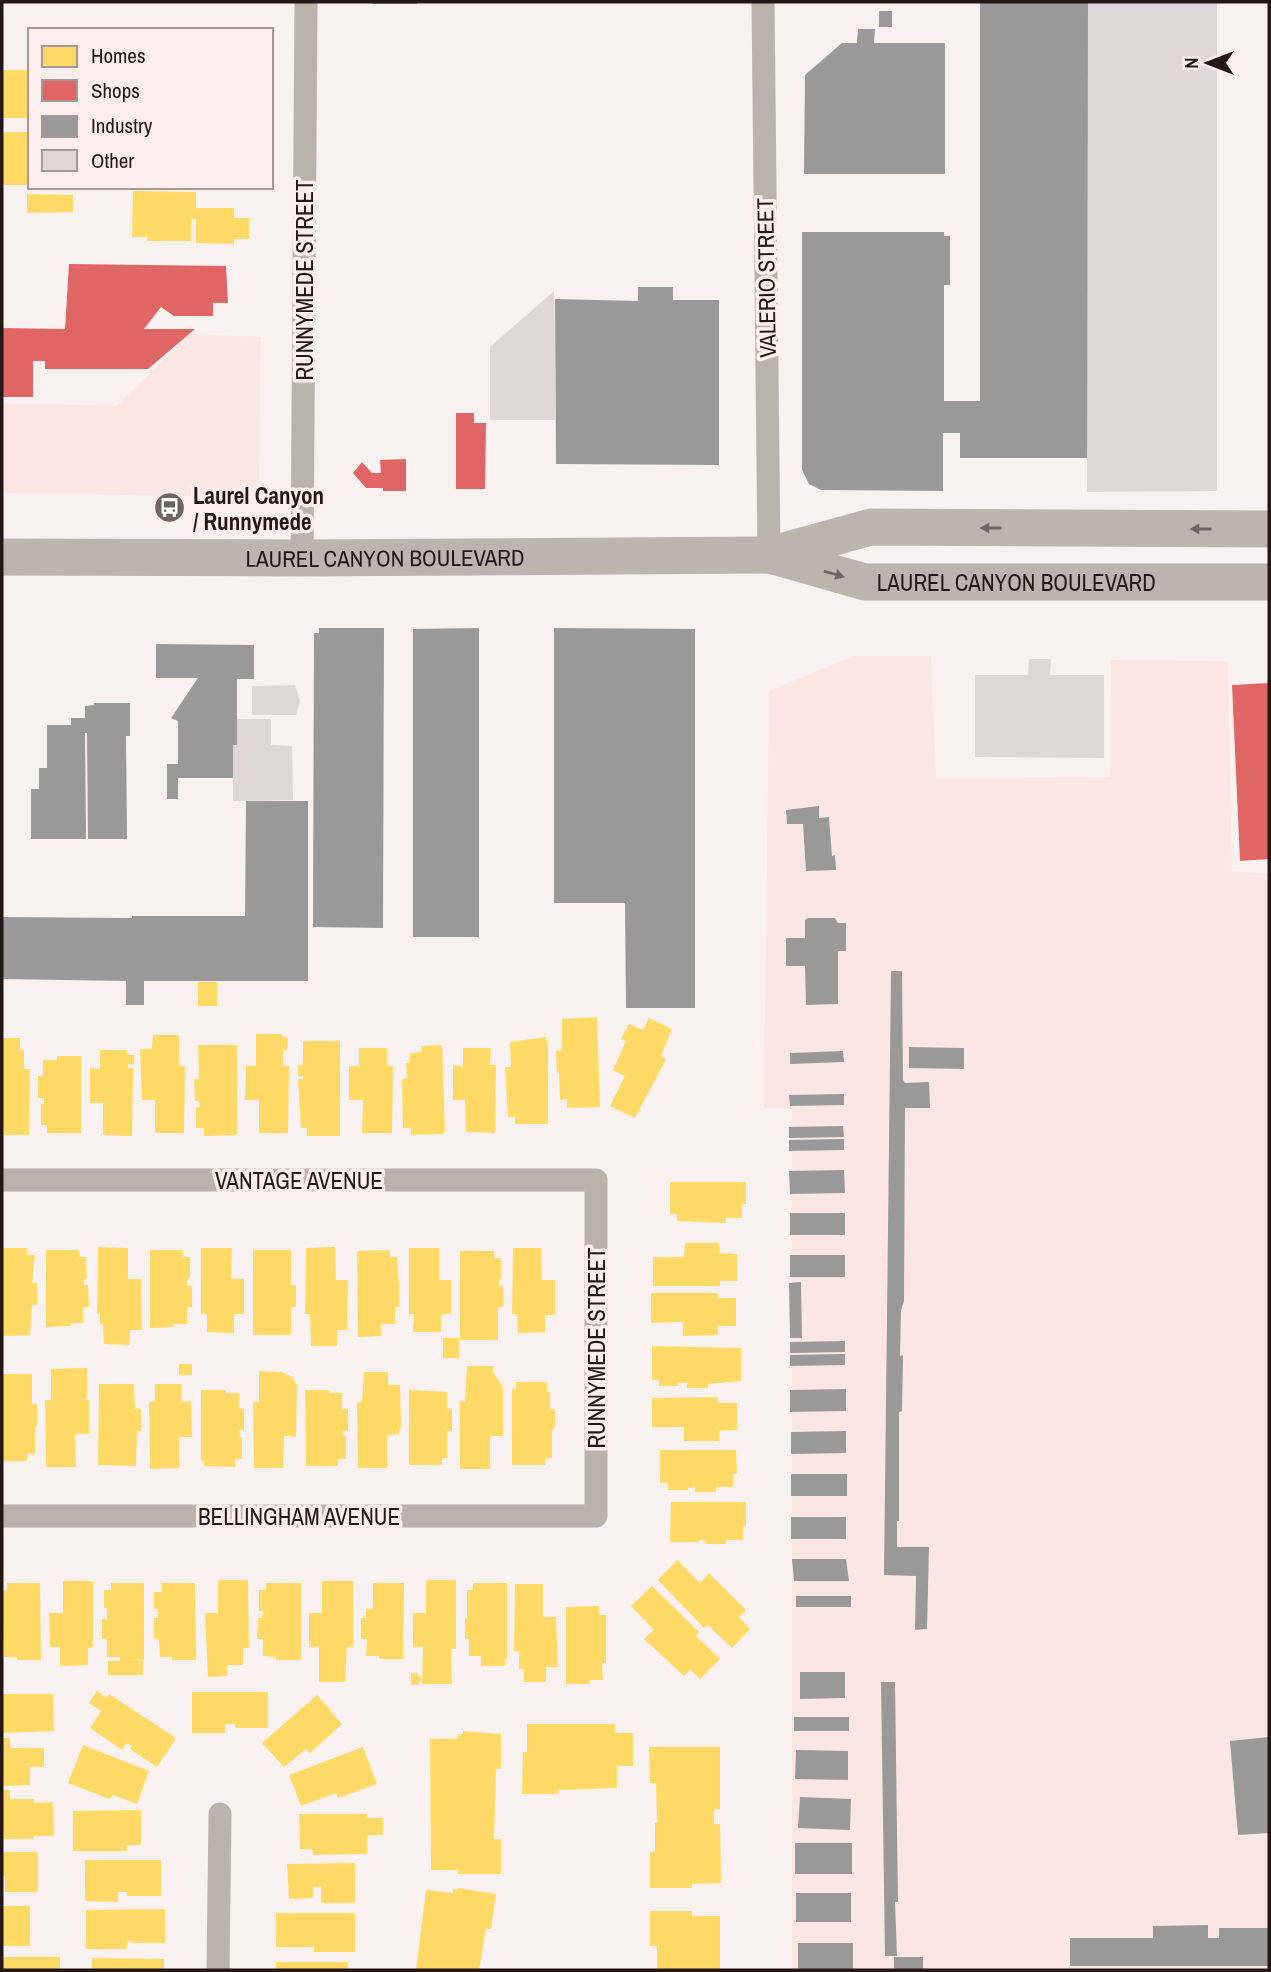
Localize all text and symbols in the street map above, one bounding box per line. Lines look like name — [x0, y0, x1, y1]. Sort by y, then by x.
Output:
legend — [28, 28, 273, 189]
north arrow — [1173, 28, 1243, 98]
text: Homes — [91, 41, 146, 70]
text: N — [1178, 57, 1204, 69]
text: Shops — [91, 76, 140, 105]
text: Industry — [91, 111, 153, 140]
text: Other — [91, 146, 134, 175]
street label: RUNNYMEDE STREET — [289, 179, 320, 381]
street label: VALERIO STREET — [749, 197, 783, 358]
place label: Laurel Canyon / Runnymede — [193, 480, 324, 537]
bus stop icon: Laurel Canyon / Runnymede — [153, 491, 187, 525]
one-way arrow — [980, 522, 1002, 534]
one-way arrow — [1190, 523, 1212, 535]
street label: LAUREL CANYON BOULEVARD — [245, 541, 525, 574]
street label: LAUREL CANYON BOULEVARD — [877, 567, 1156, 598]
one-way arrow — [824, 569, 845, 579]
street label: VANTAGE AVENUE — [215, 1165, 383, 1196]
street label: RUNNYMEDE STREET — [581, 1247, 612, 1449]
street label: BELLINGHAM AVENUE — [198, 1501, 400, 1532]

